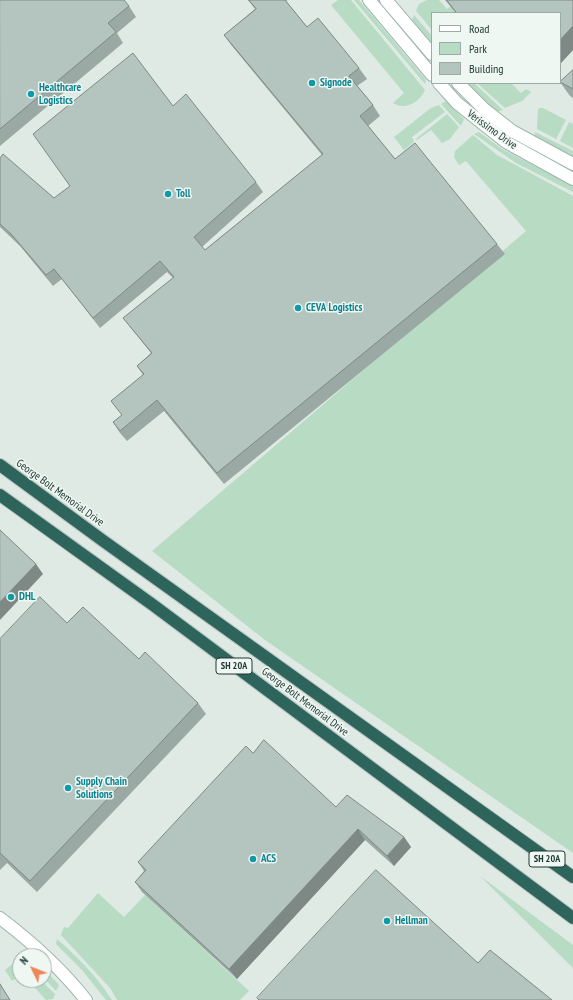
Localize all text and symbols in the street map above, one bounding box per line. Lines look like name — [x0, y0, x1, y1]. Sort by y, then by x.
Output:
legend — [431, 12, 561, 84]
text: Road — [469, 21, 489, 36]
text: Park — [469, 41, 487, 56]
text: Building — [469, 61, 504, 76]
place label: Signode — [320, 76, 352, 90]
marker: Signode — [307, 78, 317, 88]
place label: Healthcare Logistics — [39, 81, 81, 107]
marker: Healthcare Logistics — [26, 89, 36, 99]
street label: Verissimo Drive — [464, 107, 520, 153]
place label: Toll — [176, 187, 190, 201]
marker: Toll — [163, 189, 173, 199]
place label: CEVA Logistics — [306, 301, 362, 315]
marker: CEVA Logistics — [293, 303, 303, 313]
street label: George Bolt Memorial Drive — [14, 457, 106, 529]
place label: DHL — [19, 590, 35, 604]
marker: DHL — [6, 592, 16, 602]
road number: SH 20A — [216, 658, 252, 674]
street label: George Bolt Memorial Drive — [259, 665, 351, 739]
place label: Supply Chain Solutions — [76, 775, 127, 801]
marker: Supply Chain Solutions — [63, 783, 73, 793]
road number: SH 20A — [529, 851, 565, 867]
place label: ACS — [261, 852, 276, 866]
marker: ACS — [248, 854, 258, 864]
place label: Hellman — [395, 914, 428, 928]
marker: Hellman — [382, 916, 392, 926]
north arrow — [12, 948, 52, 988]
text: N — [17, 954, 31, 967]

